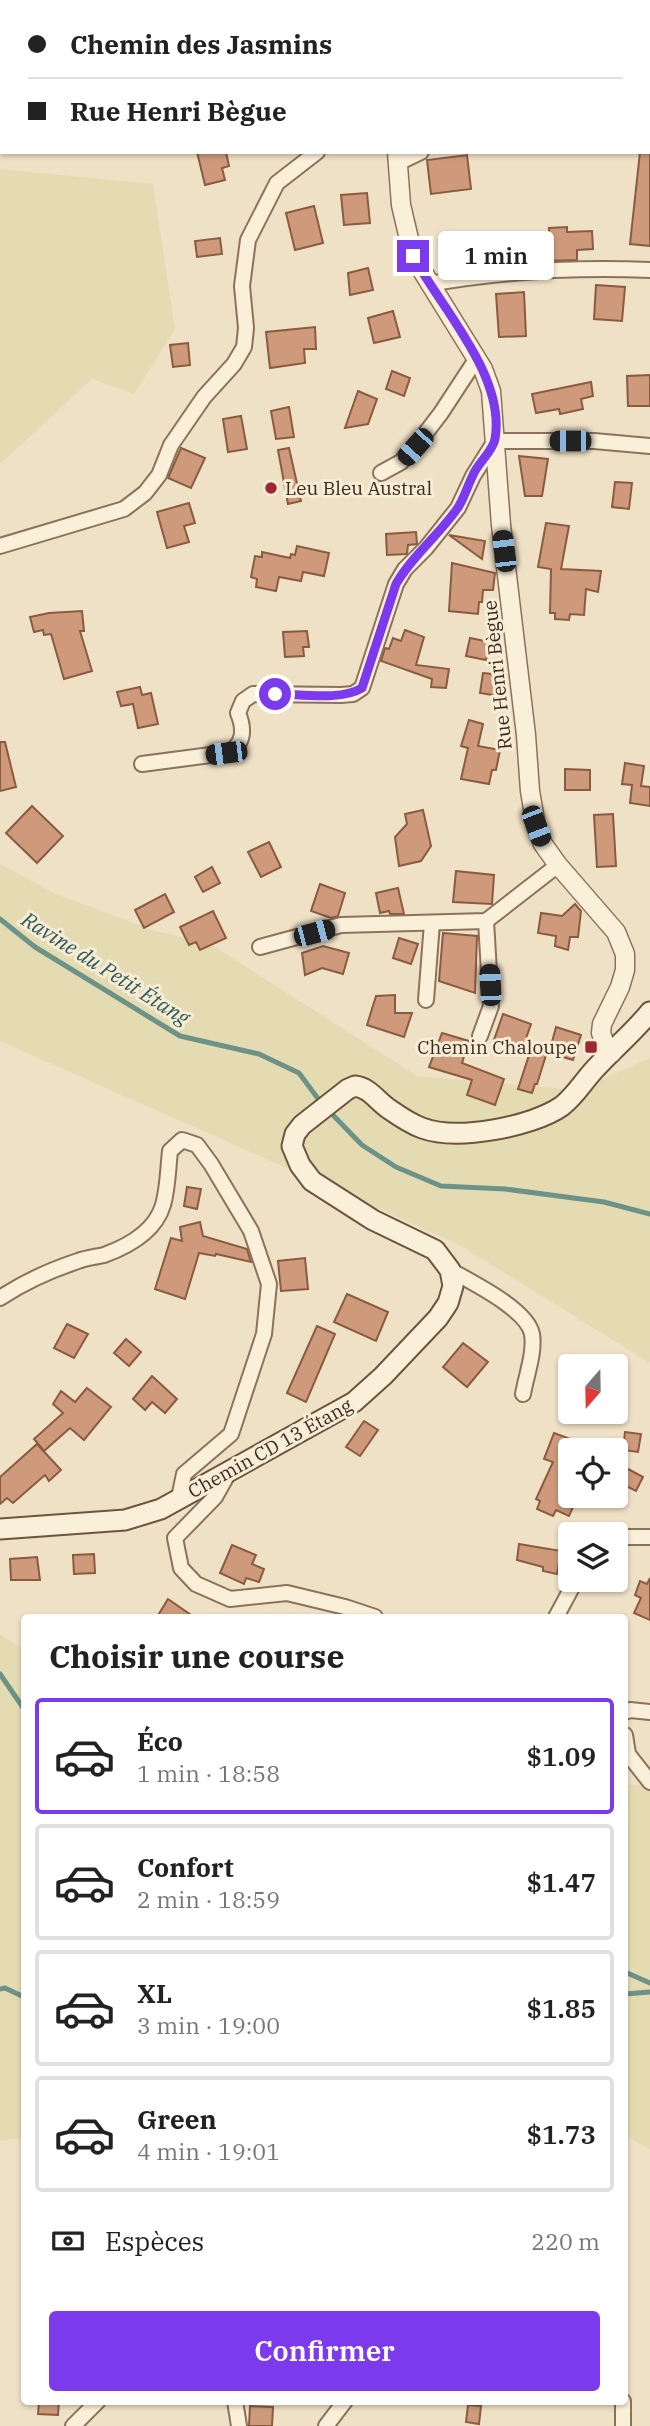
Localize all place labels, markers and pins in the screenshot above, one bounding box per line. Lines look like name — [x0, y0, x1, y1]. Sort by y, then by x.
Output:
place label: Leu Bleu Austral — [285, 476, 432, 500]
marker: Leu Bleu Austral — [263, 480, 279, 496]
place label: Chemin Chaloupe — [417, 1035, 577, 1059]
marker: Chemin Chaloupe — [583, 1039, 599, 1055]

